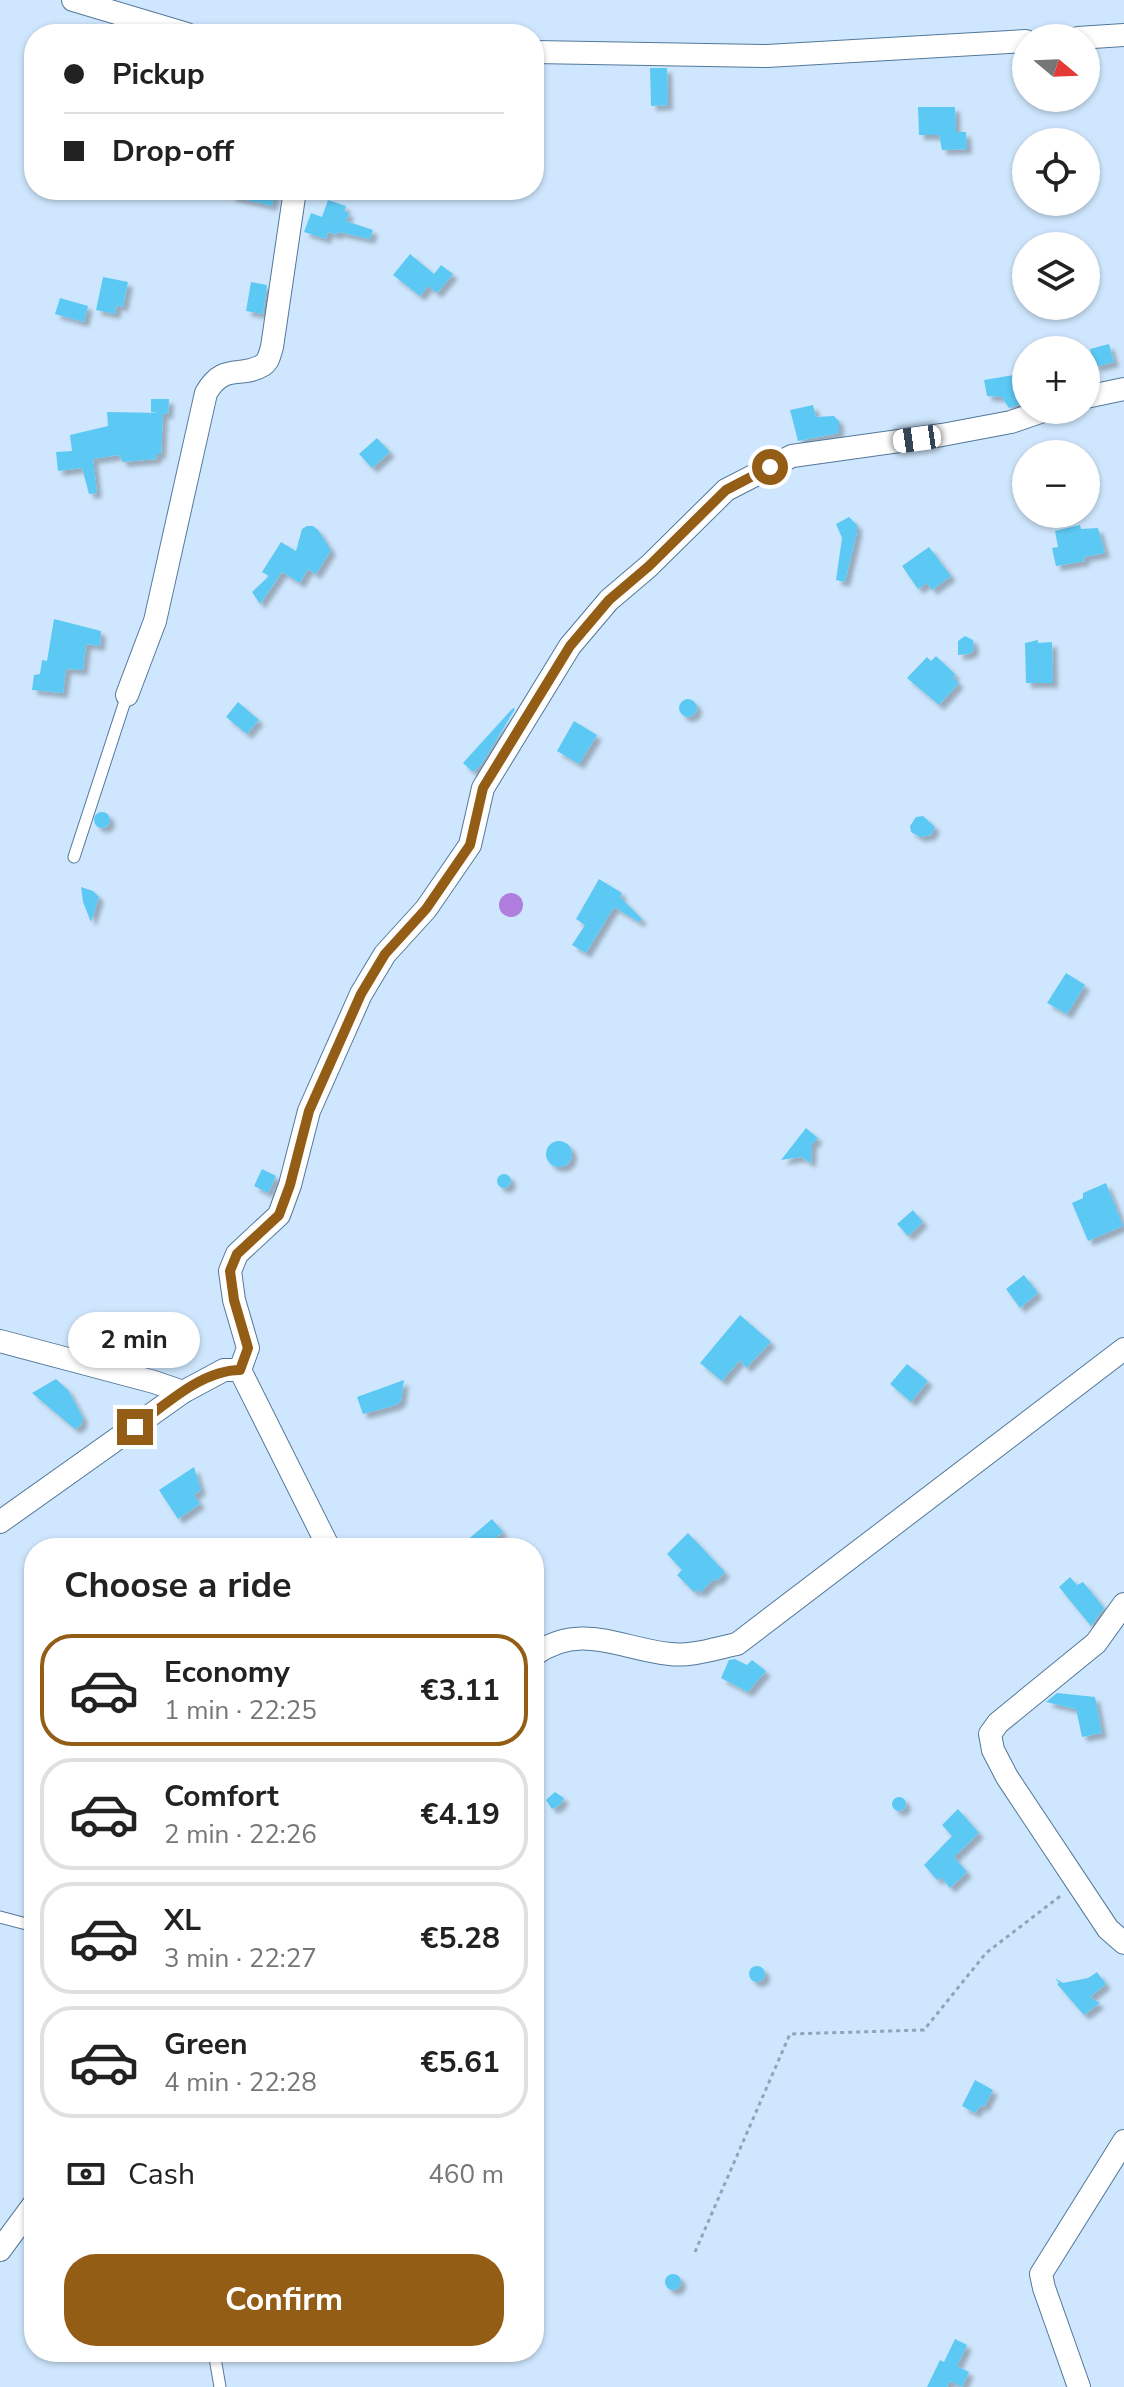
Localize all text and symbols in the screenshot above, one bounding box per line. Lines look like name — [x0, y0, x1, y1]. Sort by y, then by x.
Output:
north arrow — [1012, 24, 1100, 112]
map controls — [1012, 24, 1100, 528]
text: Pickup — [112, 54, 205, 95]
button: locate — [1012, 128, 1100, 216]
text: Drop-off — [112, 131, 234, 172]
button: layers — [1012, 232, 1100, 320]
button: + — [1012, 336, 1100, 424]
car — [892, 424, 942, 454]
button: − — [1012, 440, 1100, 528]
route start — [752, 449, 788, 485]
callout: 2 min — [69, 1311, 201, 1367]
text: 2 min — [100, 1322, 168, 1357]
route end — [117, 1409, 153, 1445]
text: Choose a ride — [64, 1561, 292, 1610]
text: Economy — [164, 1652, 290, 1693]
icon: car — [68, 1654, 140, 1726]
text: €3.11 — [421, 1670, 500, 1711]
text: 1 min · 22:25 — [164, 1693, 317, 1728]
text: Comfort — [164, 1776, 279, 1817]
icon: car — [68, 1778, 140, 1850]
text: €4.19 — [421, 1794, 500, 1835]
text: 2 min · 22:26 — [164, 1817, 317, 1852]
text: XL — [164, 1900, 201, 1941]
icon: car — [68, 1902, 140, 1974]
text: €5.28 — [421, 1918, 500, 1959]
text: 3 min · 22:27 — [164, 1941, 317, 1976]
text: Green — [164, 2024, 248, 2065]
icon: car — [68, 2026, 140, 2098]
text: €5.61 — [421, 2042, 500, 2083]
text: 4 min · 22:28 — [164, 2065, 317, 2100]
icon: cash — [64, 2152, 108, 2196]
text: Cash — [128, 2154, 195, 2195]
text: 460 m — [428, 2157, 504, 2192]
button: Confirm — [64, 2254, 504, 2346]

